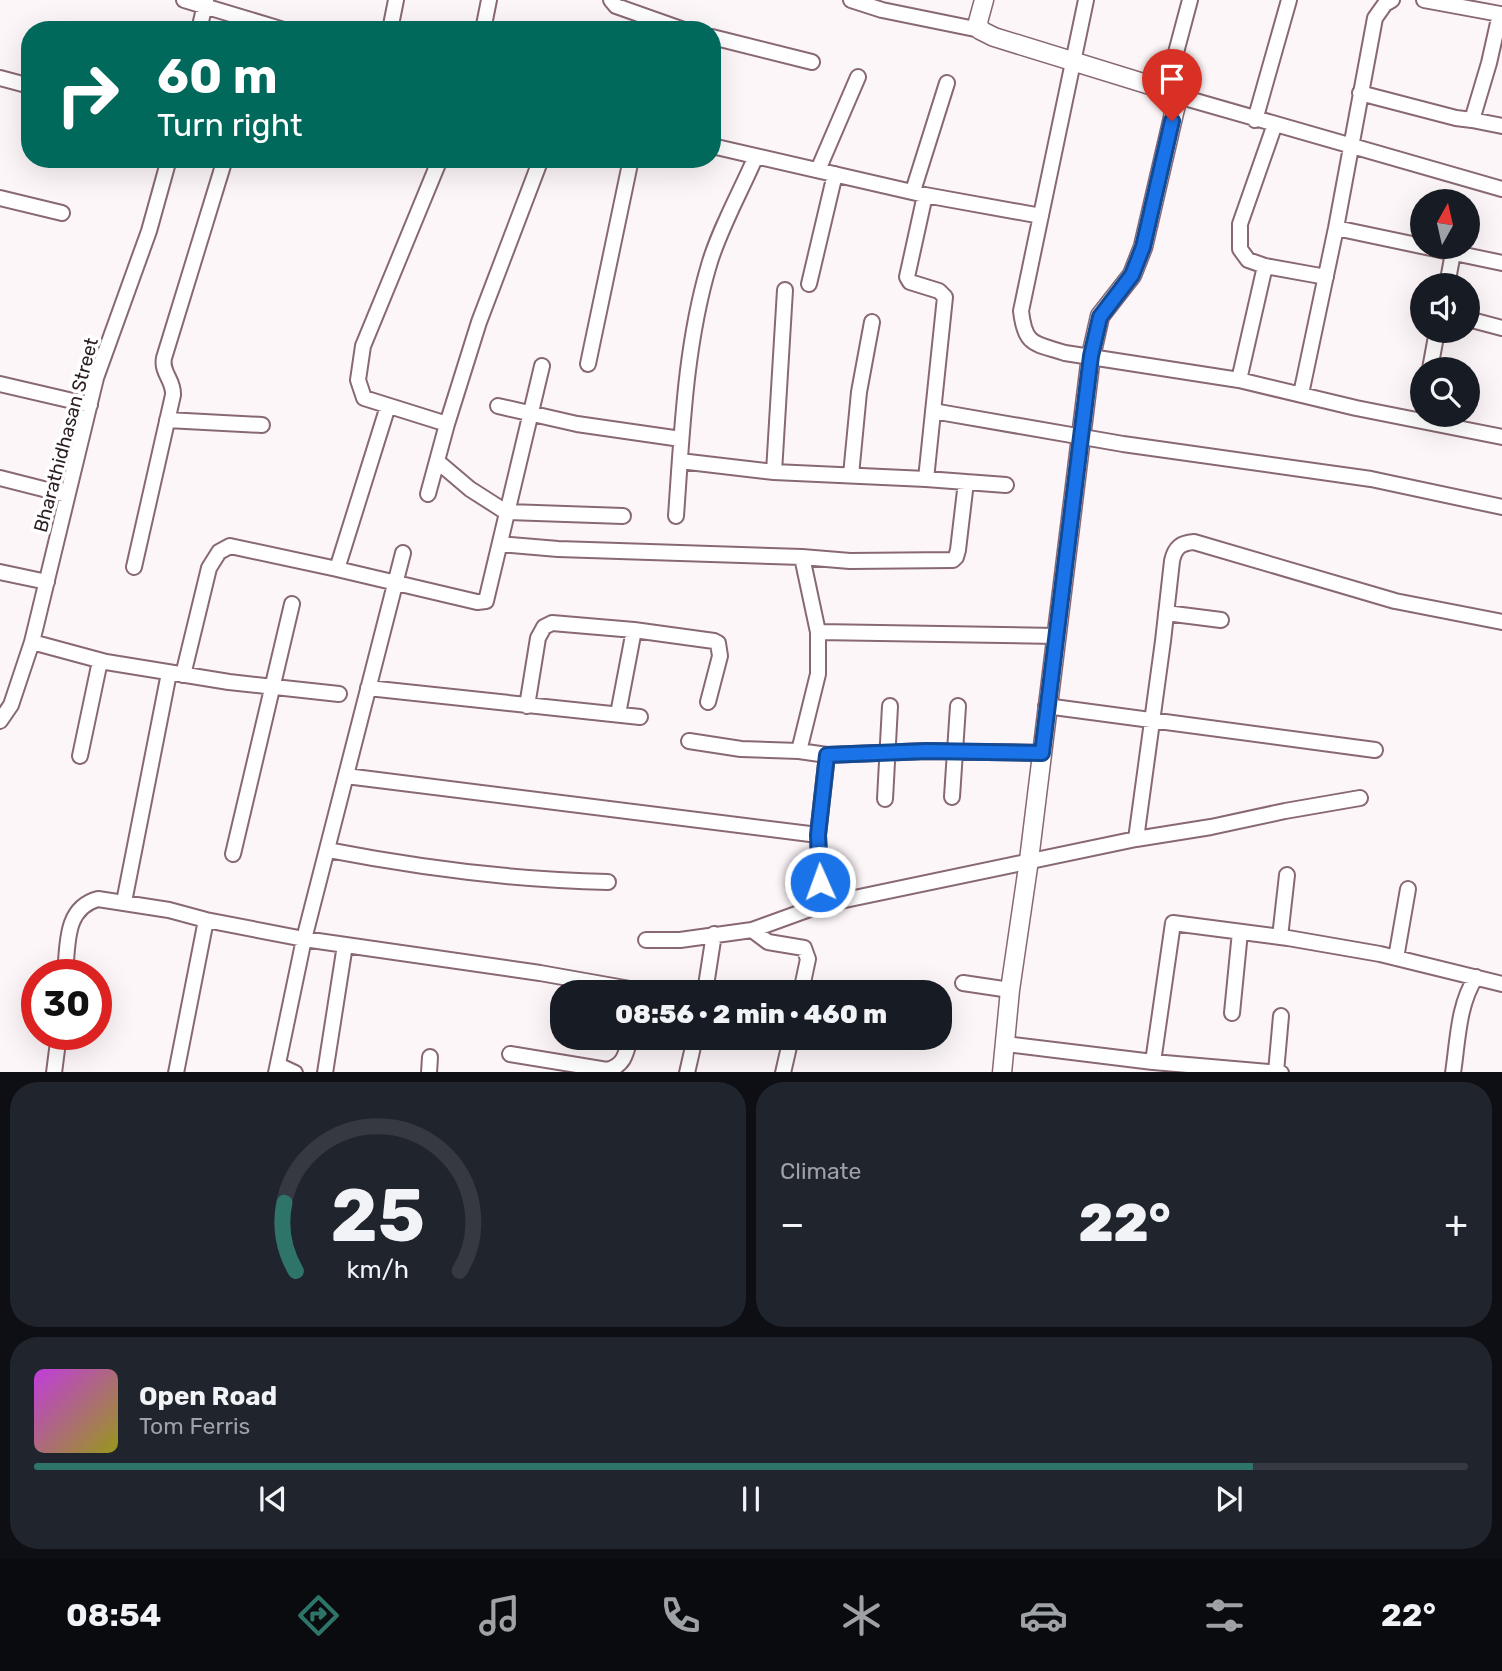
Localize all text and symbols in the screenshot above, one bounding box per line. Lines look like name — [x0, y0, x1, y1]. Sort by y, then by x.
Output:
text: 60 m — [157, 47, 278, 105]
icon: right — [42, 49, 133, 140]
pin — [1142, 49, 1202, 121]
icon: arrive — [1153, 60, 1191, 98]
text: Turn right — [157, 106, 302, 144]
north arrow — [1410, 189, 1480, 259]
map controls — [1410, 189, 1480, 427]
button: sound — [1410, 273, 1480, 343]
street label: Bharathidhasan Street — [29, 335, 103, 535]
button: search — [1410, 357, 1480, 427]
position arrow — [783, 845, 857, 919]
speed limit sign: 30 — [21, 959, 112, 1050]
text: 08:56 · 2 min · 460 m — [615, 999, 887, 1030]
text: Climate — [780, 1157, 861, 1185]
text: 25 — [331, 1173, 425, 1259]
text: 22° — [1078, 1192, 1171, 1254]
text: − — [780, 1201, 805, 1247]
text: + — [1444, 1201, 1468, 1247]
text: km/h — [347, 1254, 409, 1283]
text: Open Road — [139, 1381, 277, 1412]
text: Tom Ferris — [139, 1412, 250, 1440]
icon: previous — [254, 1480, 292, 1518]
icon: pause — [732, 1480, 770, 1518]
icon: next — [1210, 1480, 1248, 1518]
icon: directions — [294, 1591, 343, 1640]
icon: music — [475, 1591, 524, 1640]
icon: phone — [656, 1591, 705, 1640]
icon: climate — [837, 1591, 886, 1640]
icon: car — [1019, 1591, 1068, 1640]
icon: filters — [1200, 1591, 1249, 1640]
text: 08:54 — [66, 1596, 161, 1634]
text: 22° — [1381, 1596, 1436, 1634]

